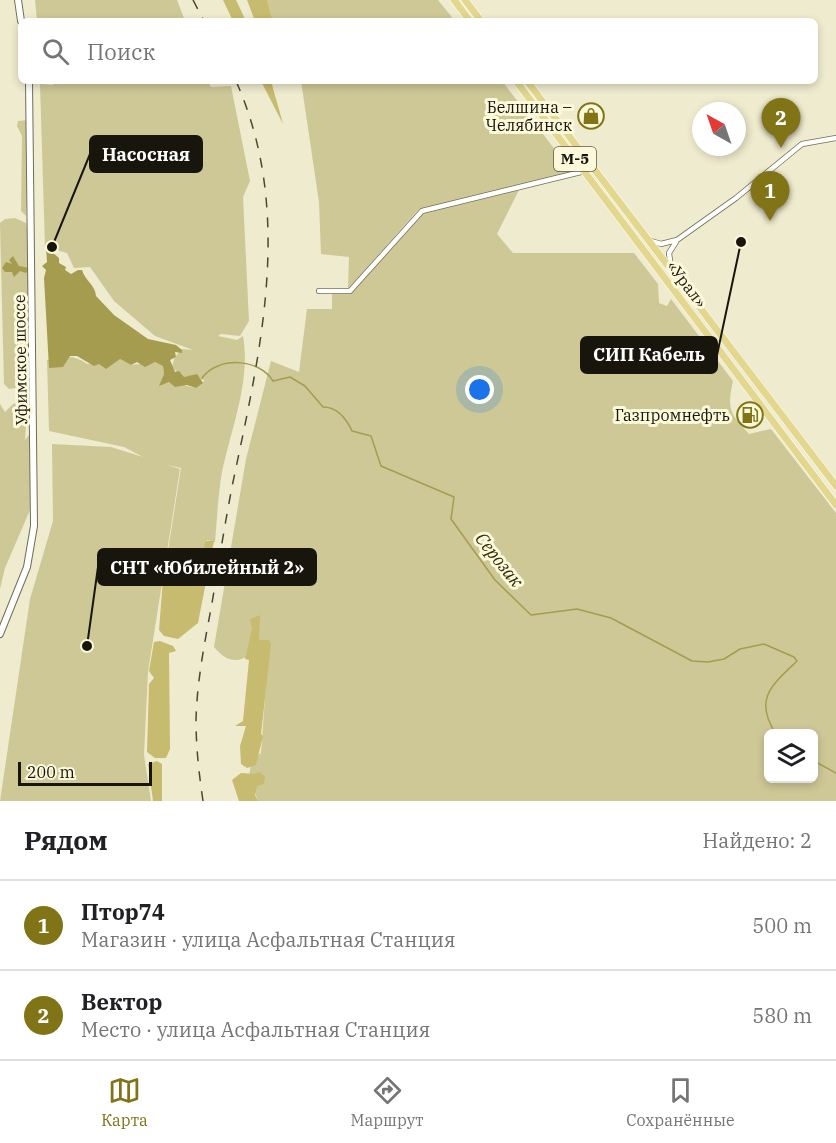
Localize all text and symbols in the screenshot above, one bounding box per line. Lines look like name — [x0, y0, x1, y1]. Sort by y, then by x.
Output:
search box — [18, 18, 818, 84]
icon: search — [39, 35, 72, 68]
text: Поиск — [87, 37, 155, 66]
place label: Белшина – Челябинск — [486, 97, 573, 135]
pin: 2 — [762, 98, 800, 148]
shop icon: Белшина – Челябинск — [576, 101, 606, 131]
north arrow — [692, 102, 746, 156]
callout: Насосная — [90, 136, 202, 172]
text: Насосная — [102, 143, 190, 166]
road number: М-5 — [554, 147, 596, 171]
pin: 1 — [750, 172, 790, 221]
street label: «Урал» — [663, 257, 711, 311]
street label: Уфимское шоссе — [9, 294, 31, 426]
callout: СИП Кабель — [581, 337, 717, 373]
text: СИП Кабель — [593, 343, 705, 366]
your location — [465, 375, 494, 404]
fuel station icon: Газпромнефть — [735, 400, 765, 430]
place label: Газпромнефть — [615, 405, 730, 425]
water label: Серозак — [470, 528, 529, 592]
callout: СНТ «Юбилейный 2» — [98, 549, 316, 585]
text: СНТ «Юбилейный 2» — [110, 556, 304, 579]
map controls — [764, 729, 818, 783]
button: layers — [764, 729, 818, 783]
scale bar — [18, 759, 152, 786]
text: 200 m — [27, 762, 75, 782]
text: Рядом — [24, 823, 108, 857]
text: Найдено: 2 — [703, 827, 812, 854]
text: Птор74 — [81, 897, 165, 926]
text: 1 — [38, 912, 50, 939]
text: 500 m — [752, 912, 812, 939]
text: Магазин · улица Асфальтная Станция — [81, 926, 456, 953]
text: Вектор — [81, 987, 162, 1016]
text: 2 — [38, 1002, 50, 1029]
text: 580 m — [752, 1002, 812, 1029]
text: Место · улица Асфальтная Станция — [81, 1016, 430, 1043]
tab: Карта — [101, 1074, 148, 1130]
tab: Маршрут — [350, 1074, 424, 1130]
tab: Сохранённые — [626, 1074, 735, 1130]

